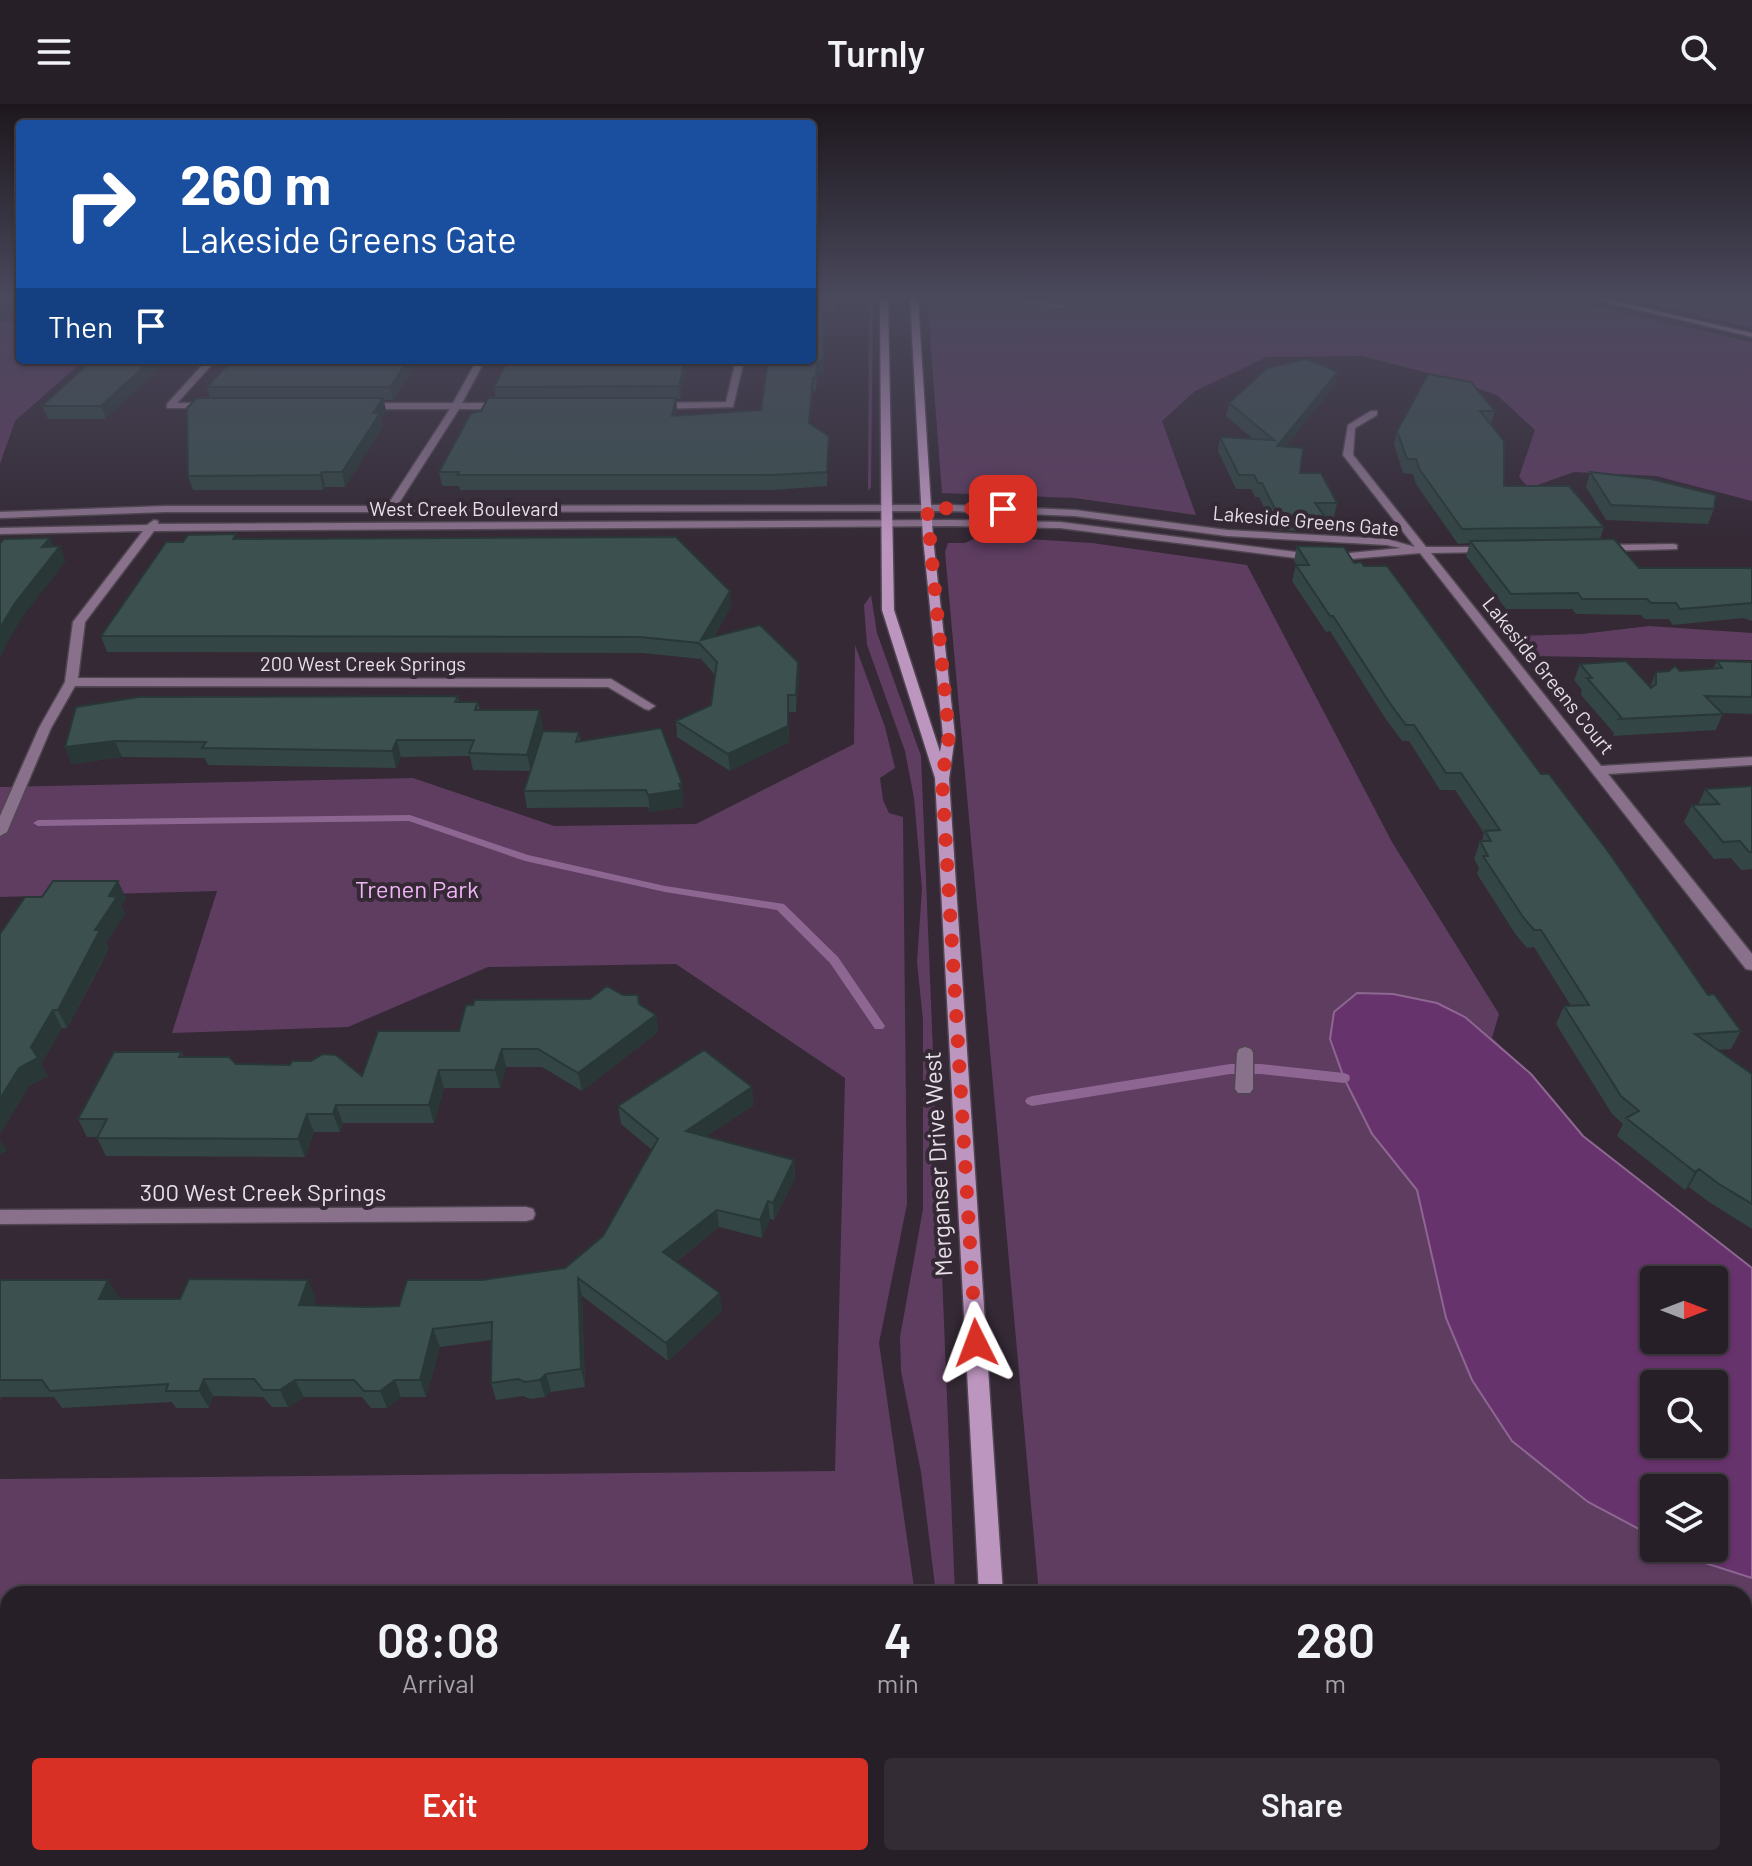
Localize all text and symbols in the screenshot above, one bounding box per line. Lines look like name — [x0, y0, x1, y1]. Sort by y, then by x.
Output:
icon: menu — [32, 30, 76, 74]
icon: search — [1676, 30, 1720, 74]
text: Turnly — [827, 31, 925, 74]
text: 260 m — [180, 149, 331, 216]
icon: right — [48, 152, 152, 256]
text: Lakeside Greens Gate — [180, 217, 517, 260]
icon: arrive — [129, 304, 173, 348]
text: Then — [48, 308, 113, 344]
pin — [969, 475, 1037, 543]
icon: arrive — [981, 487, 1025, 531]
street label: West Creek Boulevard — [369, 496, 559, 520]
street label: Lakeside Greens Gate — [1212, 500, 1400, 540]
street label: Lakeside Greens Court — [1478, 591, 1620, 759]
street label: 200 West Creek Springs — [260, 651, 466, 675]
park label: Trenen Park — [355, 874, 479, 903]
street label: Merganser Drive West — [917, 1051, 957, 1277]
street label: 300 West Creek Springs — [140, 1177, 386, 1206]
north arrow — [1640, 1266, 1728, 1354]
map controls — [1640, 1266, 1728, 1562]
position arrow — [934, 1301, 1018, 1385]
button: search — [1640, 1370, 1728, 1458]
button: layers — [1640, 1474, 1728, 1562]
text: 08:08 — [377, 1610, 500, 1668]
text: 4 — [884, 1610, 912, 1668]
text: 280 — [1296, 1610, 1375, 1668]
text: Arrival — [402, 1667, 475, 1698]
text: min — [877, 1667, 919, 1698]
text: m — [1325, 1667, 1346, 1698]
button: Exit — [32, 1758, 868, 1850]
button: Share — [884, 1758, 1720, 1850]

